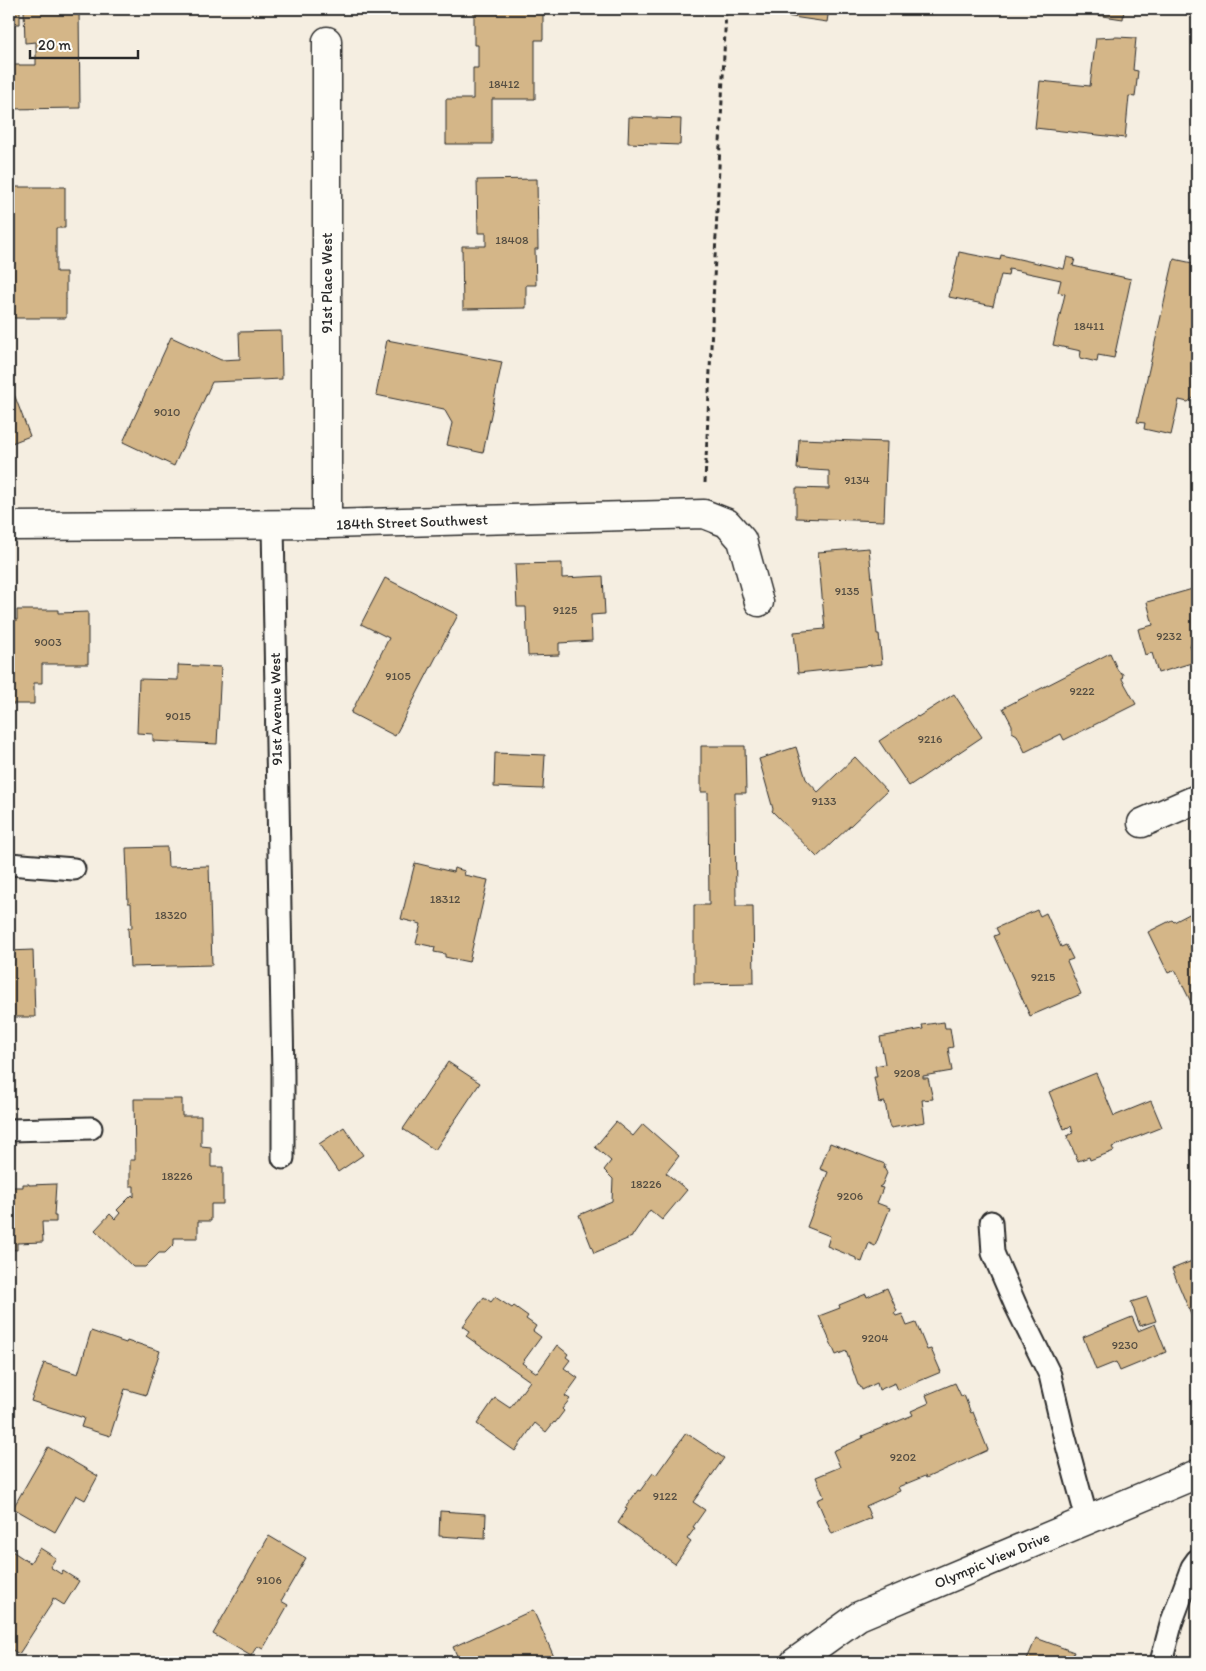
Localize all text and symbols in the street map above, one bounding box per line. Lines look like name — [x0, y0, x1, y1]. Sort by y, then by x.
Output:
scale bar — [30, 28, 138, 60]
text: 20 m — [38, 36, 72, 54]
house number: 18412 — [488, 77, 520, 91]
street label: 91st Place West — [318, 232, 336, 334]
house number: 18408 — [495, 233, 529, 247]
house number: 18411 — [1074, 319, 1105, 333]
house number: 9010 — [154, 405, 180, 419]
house number: 9134 — [844, 473, 870, 487]
street label: 184th Street Southwest — [336, 510, 489, 534]
house number: 9135 — [835, 584, 859, 598]
house number: 9125 — [553, 603, 577, 617]
house number: 9232 — [1156, 629, 1182, 643]
house number: 9003 — [34, 635, 62, 649]
street label: 91st Avenue West — [266, 652, 286, 766]
house number: 9105 — [385, 669, 411, 683]
house number: 9222 — [1069, 684, 1095, 698]
house number: 9015 — [165, 709, 191, 723]
house number: 9216 — [918, 732, 942, 746]
house number: 9133 — [812, 794, 837, 808]
house number: 18312 — [430, 892, 461, 906]
house number: 18320 — [155, 908, 187, 922]
house number: 9215 — [1031, 970, 1055, 984]
house number: 9208 — [894, 1066, 921, 1080]
house number: 18226 — [161, 1169, 193, 1183]
house number: 18226 — [630, 1177, 662, 1191]
house number: 9206 — [837, 1189, 863, 1203]
house number: 9204 — [861, 1331, 889, 1345]
house number: 9230 — [1112, 1338, 1138, 1352]
house number: 9202 — [890, 1450, 917, 1464]
house number: 9122 — [653, 1489, 678, 1503]
street label: Olympic View Drive — [932, 1528, 1052, 1592]
house number: 9106 — [256, 1573, 282, 1587]

